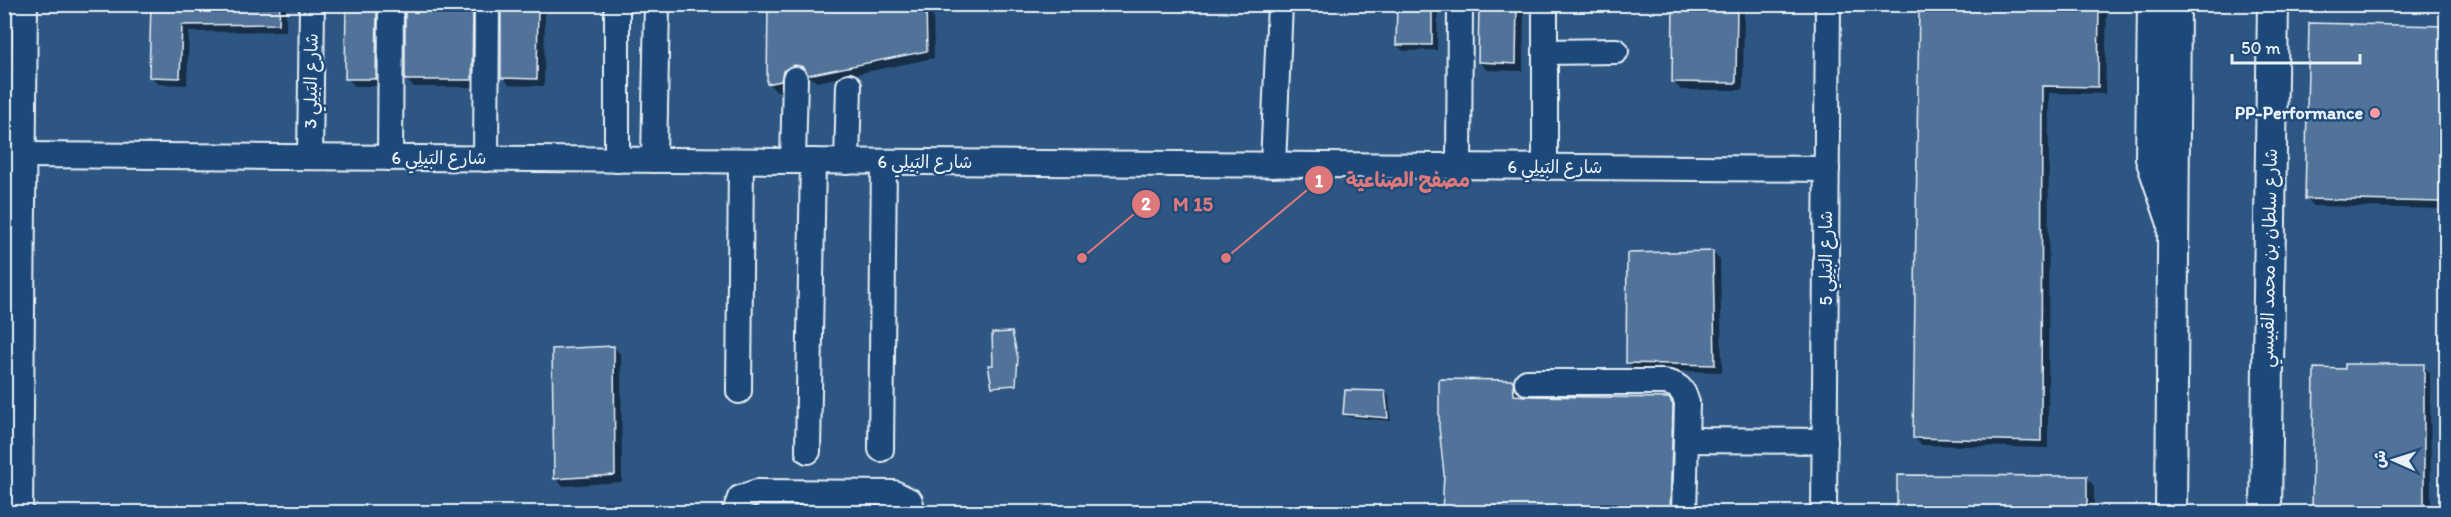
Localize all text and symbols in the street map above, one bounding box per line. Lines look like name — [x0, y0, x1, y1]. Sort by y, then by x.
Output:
scale bar — [2232, 27, 2360, 65]
street label: شارع البَيلِي 3 — [299, 33, 328, 129]
text: 50 m — [2241, 37, 2281, 59]
place label: PP-Performance — [2235, 102, 2363, 124]
marker: PP-Performance — [2368, 106, 2382, 120]
street label: شارع البَيلِي 6 — [391, 147, 487, 174]
street label: شارع سلطان بن محمد القبيسي — [2256, 148, 2287, 368]
street label: شارع البَيلِي 6 — [877, 151, 973, 178]
street label: شارع البَيلِي 6 — [1507, 156, 1603, 183]
callout: مصفح الصناعية — [1304, 161, 1482, 199]
text: مصفح الصناعية — [1346, 168, 1470, 193]
text: 1 — [1315, 170, 1324, 192]
callout: M 15 — [1131, 185, 1225, 223]
text: M 15 — [1173, 192, 1214, 216]
text: 2 — [1141, 193, 1151, 215]
street label: شارع البَيلِي 5 — [1815, 211, 1842, 306]
north arrow — [2364, 430, 2424, 490]
text: ش — [2370, 450, 2389, 469]

